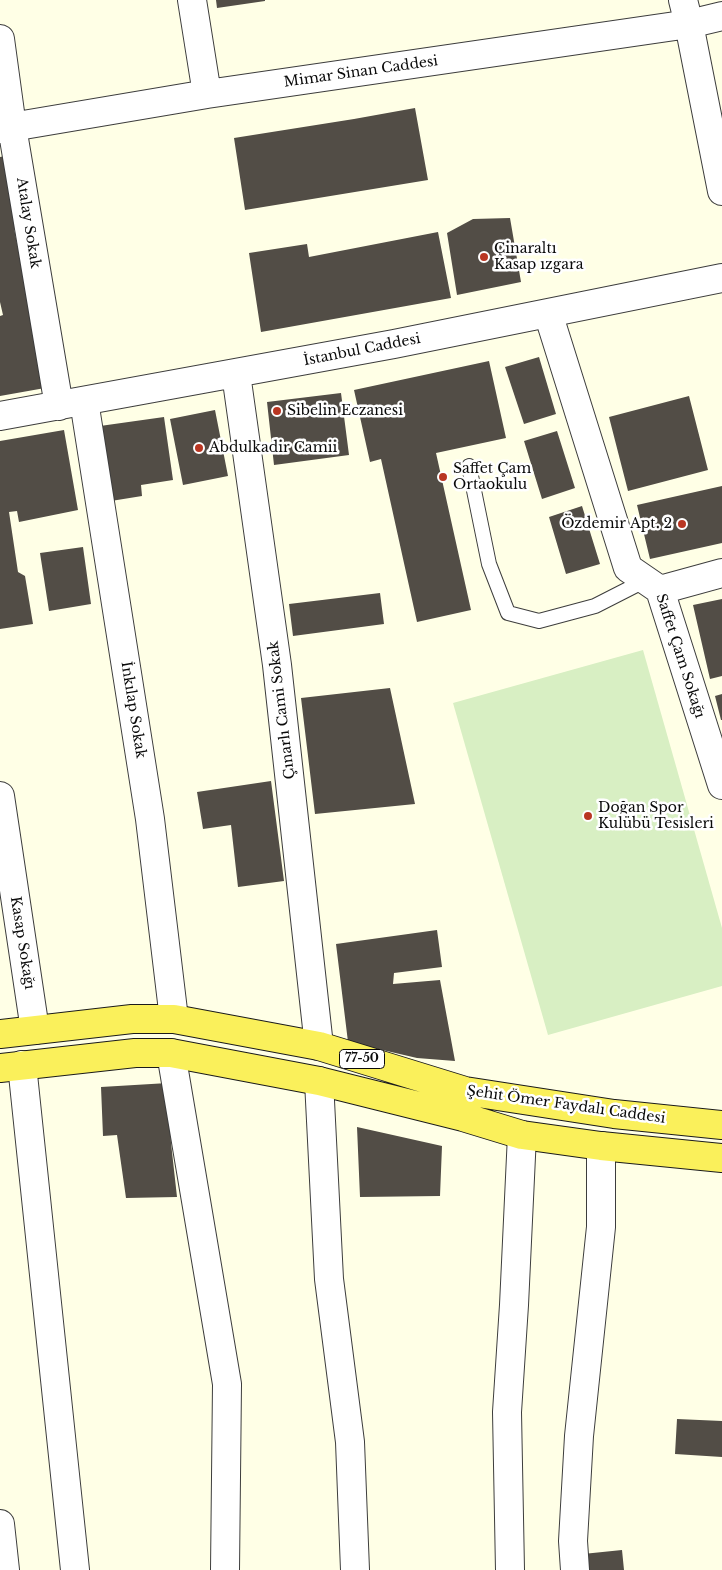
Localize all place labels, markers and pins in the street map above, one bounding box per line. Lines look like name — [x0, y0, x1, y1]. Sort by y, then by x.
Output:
place label: Çinaraltı Kasap ızgara — [494, 241, 583, 274]
marker: Çinaraltı Kasap ızgara — [478, 251, 490, 263]
place label: Sibelin Eczanesi — [287, 403, 403, 419]
marker: Sibelin Eczanesi — [271, 405, 283, 417]
place label: Abdulkadir Camii — [209, 440, 337, 456]
marker: Abdulkadir Camii — [193, 442, 205, 454]
place label: Saffet Çam Ortaokulu — [453, 461, 531, 494]
marker: Saffet Çam Ortaokulu — [437, 471, 449, 483]
place label: Özdemir Apt. 2 — [561, 516, 672, 532]
marker: Özdemir Apt. 2 — [676, 518, 688, 530]
place label: Doğan Spor Kulübü Tesisleri — [598, 800, 714, 832]
marker: Doğan Spor Kulübü Tesisleri — [582, 810, 594, 822]

